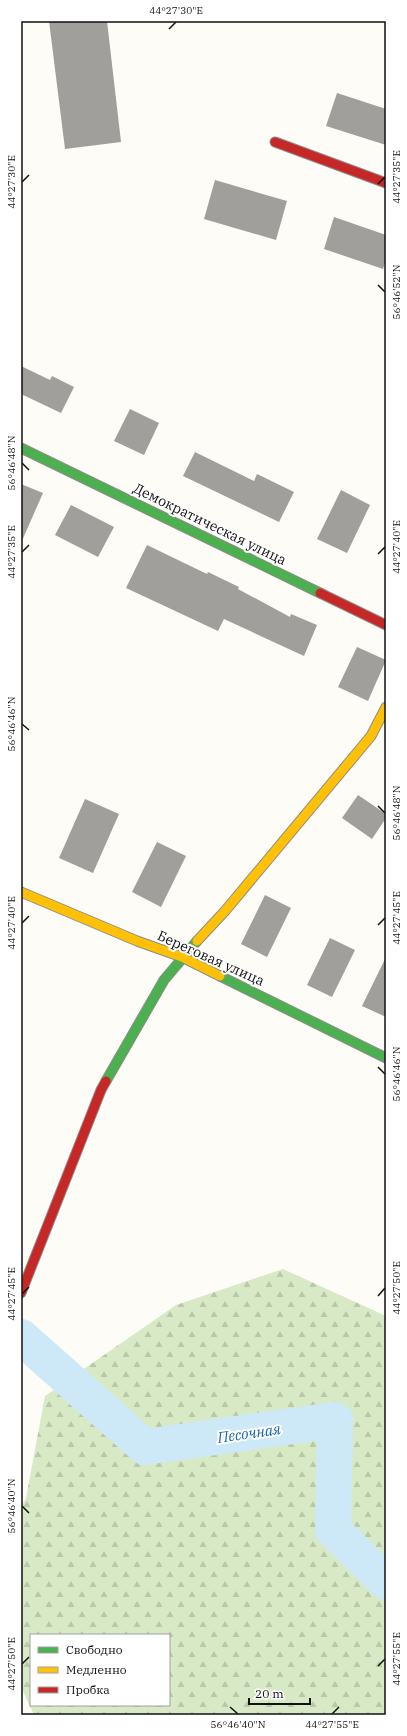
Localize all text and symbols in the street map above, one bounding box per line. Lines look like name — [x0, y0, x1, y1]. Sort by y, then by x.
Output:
text: 44°27'30"E — [149, 4, 203, 17]
text: 44°27'35"E — [390, 150, 403, 204]
text: 44°27'30"E — [5, 155, 18, 209]
text: 56°46'52"N — [390, 264, 403, 320]
text: 56°46'48"N — [5, 435, 18, 491]
street label: Демократическая улица — [130, 479, 290, 569]
text: 44°27'40"E — [390, 520, 403, 574]
text: 44°27'35"E — [5, 525, 18, 579]
text: 56°46'46"N — [5, 696, 18, 752]
text: 56°46'48"N — [390, 785, 403, 841]
text: 44°27'45"E — [390, 891, 403, 945]
text: 44°27'40"E — [5, 896, 18, 950]
street label: Береговая улица — [155, 926, 268, 990]
text: 56°46'46"N — [390, 1046, 403, 1102]
text: 44°27'50"E — [390, 1261, 403, 1315]
text: 44°27'45"E — [5, 1267, 18, 1321]
water label: Песочная — [215, 1419, 282, 1447]
text: 56°46'40"N — [5, 1478, 18, 1534]
text: 44°27'55"E — [390, 1632, 403, 1686]
legend — [30, 1634, 170, 1706]
text: 44°27'50"E — [5, 1637, 18, 1691]
text: Свободно — [66, 1642, 123, 1657]
text: Медленно — [66, 1662, 127, 1677]
scale bar — [249, 1680, 310, 1706]
text: Пробка — [66, 1682, 110, 1697]
text: 20 m — [255, 1686, 284, 1701]
text: 56°46'40"N — [211, 1718, 266, 1731]
text: 44°27'55"E — [305, 1718, 359, 1731]

